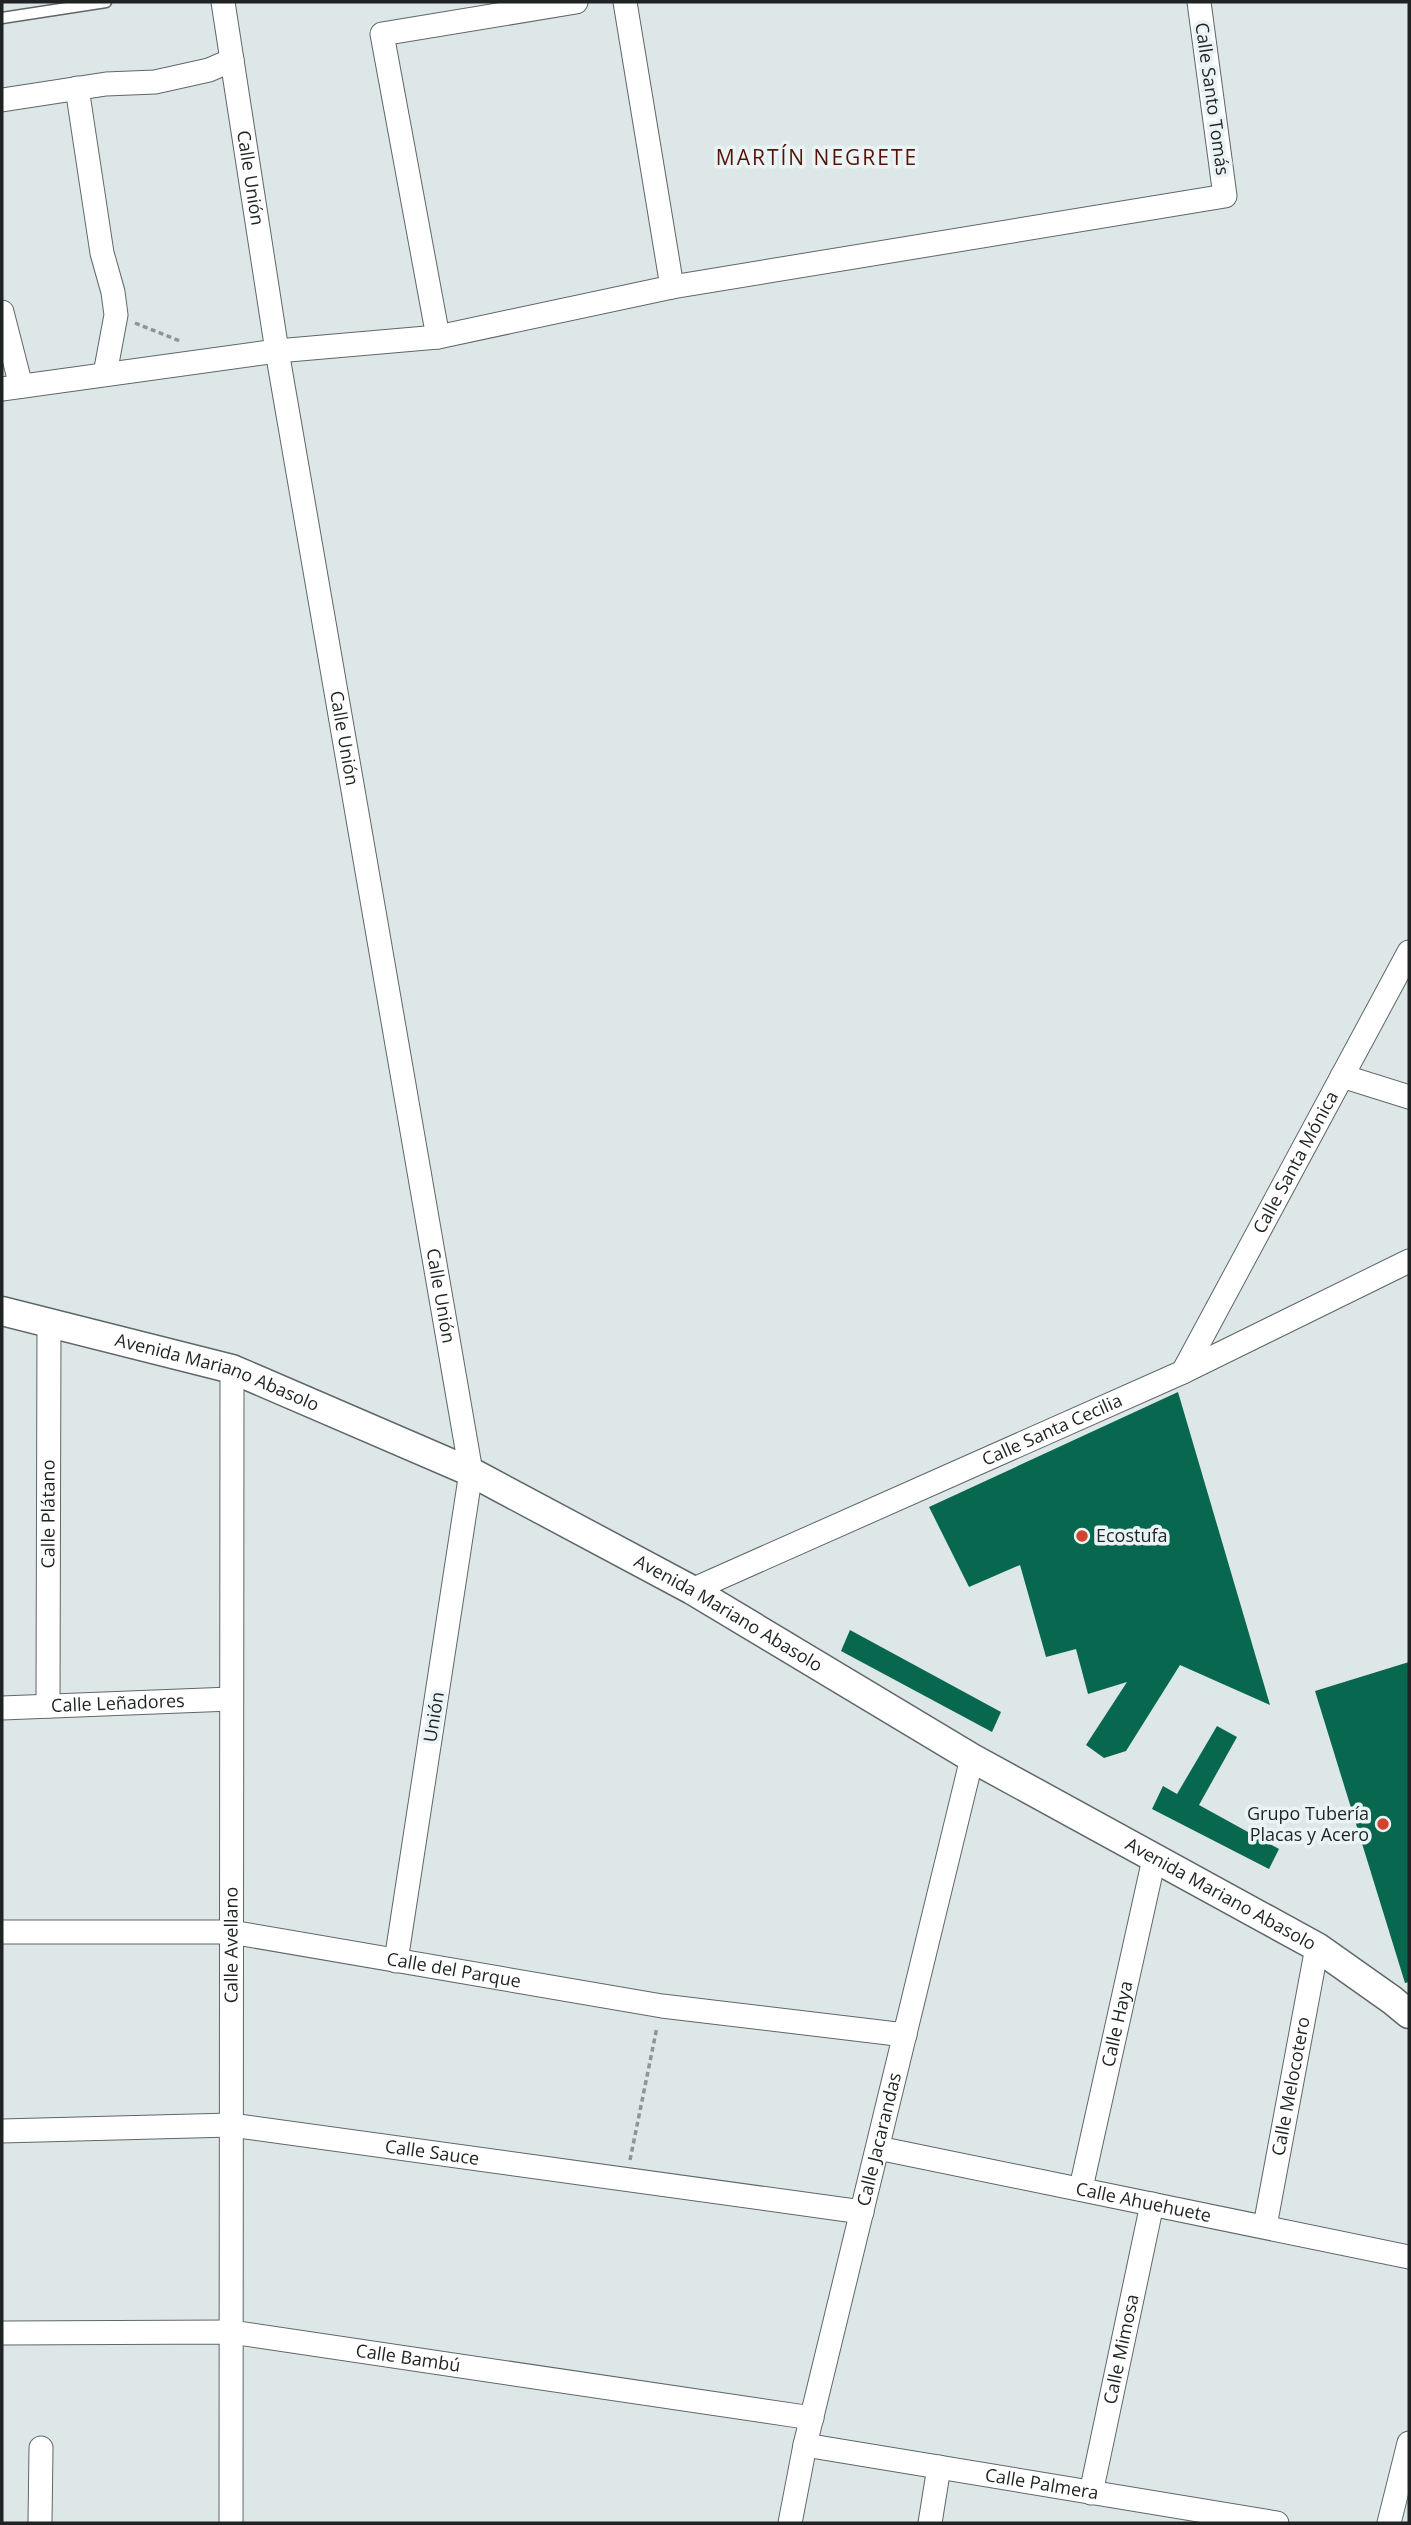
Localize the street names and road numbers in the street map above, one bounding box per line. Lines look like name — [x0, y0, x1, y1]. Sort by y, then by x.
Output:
street label: Calle Santo Tomás — [1190, 21, 1236, 177]
street label: Calle Unión — [232, 129, 270, 227]
street label: Calle Unión — [325, 689, 365, 787]
street label: Calle Santa Mónica — [1247, 1086, 1343, 1237]
street label: Calle Unión — [421, 1246, 461, 1345]
street label: Avenida Mariano Abasolo — [113, 1327, 323, 1416]
street label: Calle Santa Cecilia — [978, 1388, 1126, 1471]
street label: Calle Plátano — [35, 1459, 60, 1569]
street label: Avenida Mariano Abasolo — [631, 1548, 827, 1677]
street label: Calle Leñadores — [51, 1688, 185, 1717]
street label: Unión — [417, 1690, 449, 1744]
street label: Avenida Mariano Abasolo — [1122, 1831, 1321, 1955]
street label: Calle Avellano — [218, 1887, 243, 2003]
street label: Calle del Parque — [385, 1946, 523, 1993]
street label: Calle Haya — [1095, 1978, 1138, 2069]
street label: Calle Melocotero — [1265, 2015, 1315, 2158]
street label: Calle Jacarandas — [851, 2070, 906, 2208]
street label: Calle Sauce — [384, 2133, 481, 2170]
street label: Calle Ahuehuete — [1074, 2176, 1213, 2227]
street label: Calle Mimosa — [1097, 2292, 1144, 2406]
street label: Calle Bambú — [354, 2338, 462, 2377]
street label: Calle Palmera — [983, 2462, 1101, 2504]

